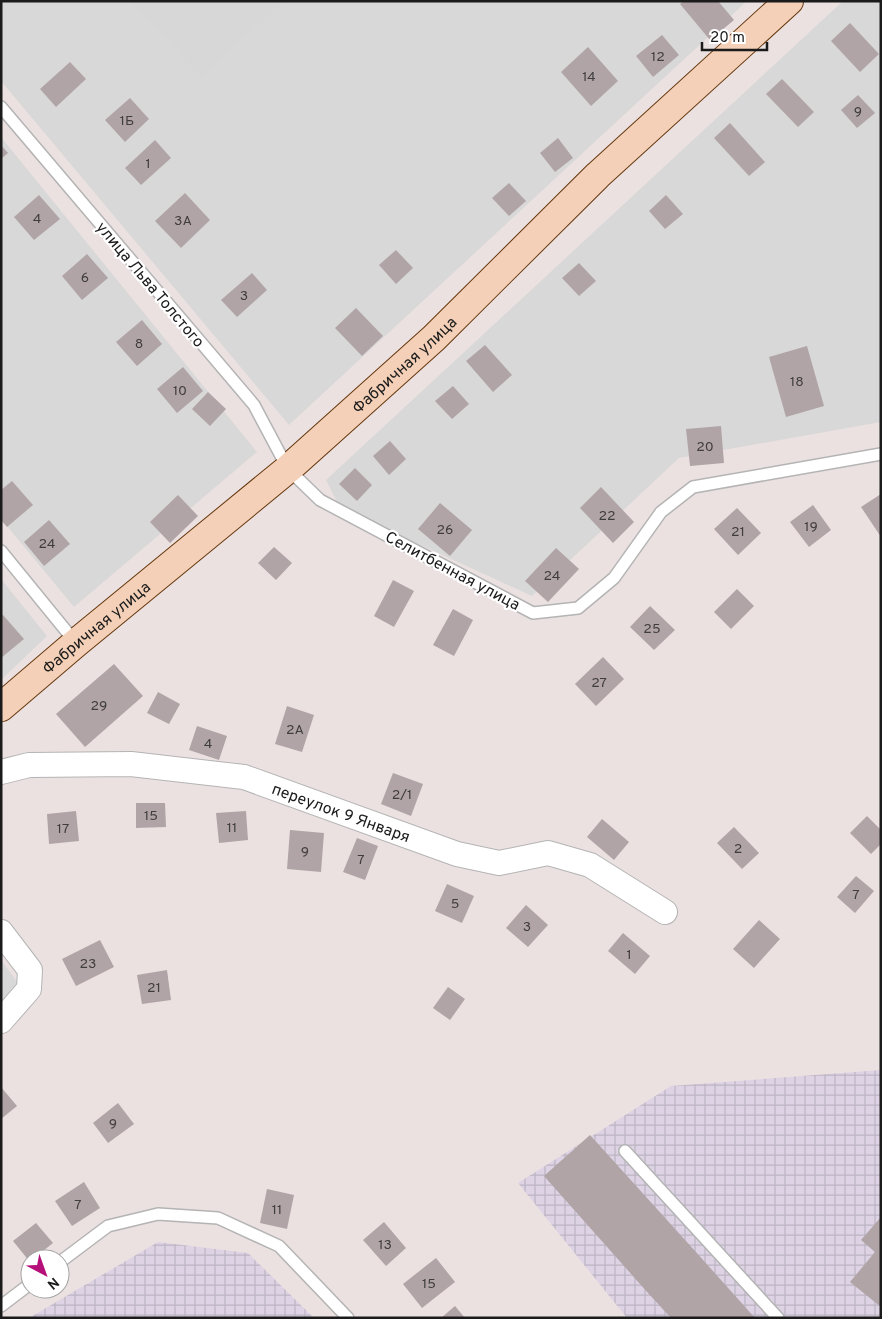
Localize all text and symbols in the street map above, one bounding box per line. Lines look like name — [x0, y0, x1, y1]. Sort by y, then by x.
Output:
scale bar — [702, 20, 767, 52]
text: 20 m — [710, 29, 745, 48]
house number: 12 — [651, 49, 665, 66]
house number: 14 — [582, 69, 596, 86]
house number: 9 — [854, 104, 862, 121]
house number: 1Б — [120, 113, 134, 130]
house number: 1 — [145, 156, 151, 173]
house number: 4 — [33, 211, 41, 228]
house number: 3А — [174, 213, 192, 230]
street label: улица Льва Толстого — [91, 218, 208, 352]
house number: 6 — [81, 270, 89, 287]
house number: 3 — [240, 288, 248, 305]
street label: Фабричная улица — [349, 313, 462, 419]
house number: 8 — [135, 336, 143, 353]
house number: 18 — [790, 374, 804, 391]
house number: 10 — [173, 383, 187, 400]
house number: 20 — [696, 439, 714, 456]
house number: 22 — [598, 508, 616, 525]
house number: 19 — [804, 519, 818, 536]
house number: 26 — [437, 522, 453, 539]
house number: 21 — [731, 524, 745, 541]
street label: Селитбенная улица — [381, 528, 523, 616]
house number: 24 — [38, 536, 56, 553]
house number: 24 — [543, 568, 561, 585]
street label: Фабричная улица — [39, 578, 155, 679]
house number: 25 — [643, 621, 661, 638]
house number: 27 — [591, 675, 607, 692]
house number: 29 — [91, 698, 107, 715]
house number: 2А — [286, 722, 304, 739]
house number: 4 — [204, 736, 212, 753]
street label: переулок 9 Января — [269, 780, 412, 848]
house number: 2/1 — [392, 787, 412, 804]
house number: 15 — [144, 808, 158, 825]
house number: 11 — [227, 820, 237, 837]
house number: 17 — [57, 821, 69, 838]
house number: 2 — [734, 841, 742, 858]
house number: 9 — [301, 844, 309, 861]
house number: 7 — [357, 852, 365, 869]
house number: 7 — [852, 887, 860, 904]
house number: 5 — [451, 896, 459, 913]
house number: 3 — [523, 919, 531, 936]
house number: 1 — [626, 947, 632, 964]
house number: 23 — [80, 956, 97, 973]
house number: 21 — [147, 980, 161, 997]
house number: 9 — [109, 1116, 117, 1133]
house number: 7 — [74, 1197, 82, 1214]
house number: 11 — [272, 1202, 282, 1219]
house number: 13 — [378, 1237, 392, 1254]
north arrow — [20, 1249, 70, 1299]
text: N — [43, 1273, 62, 1292]
house number: 15 — [422, 1276, 436, 1293]

